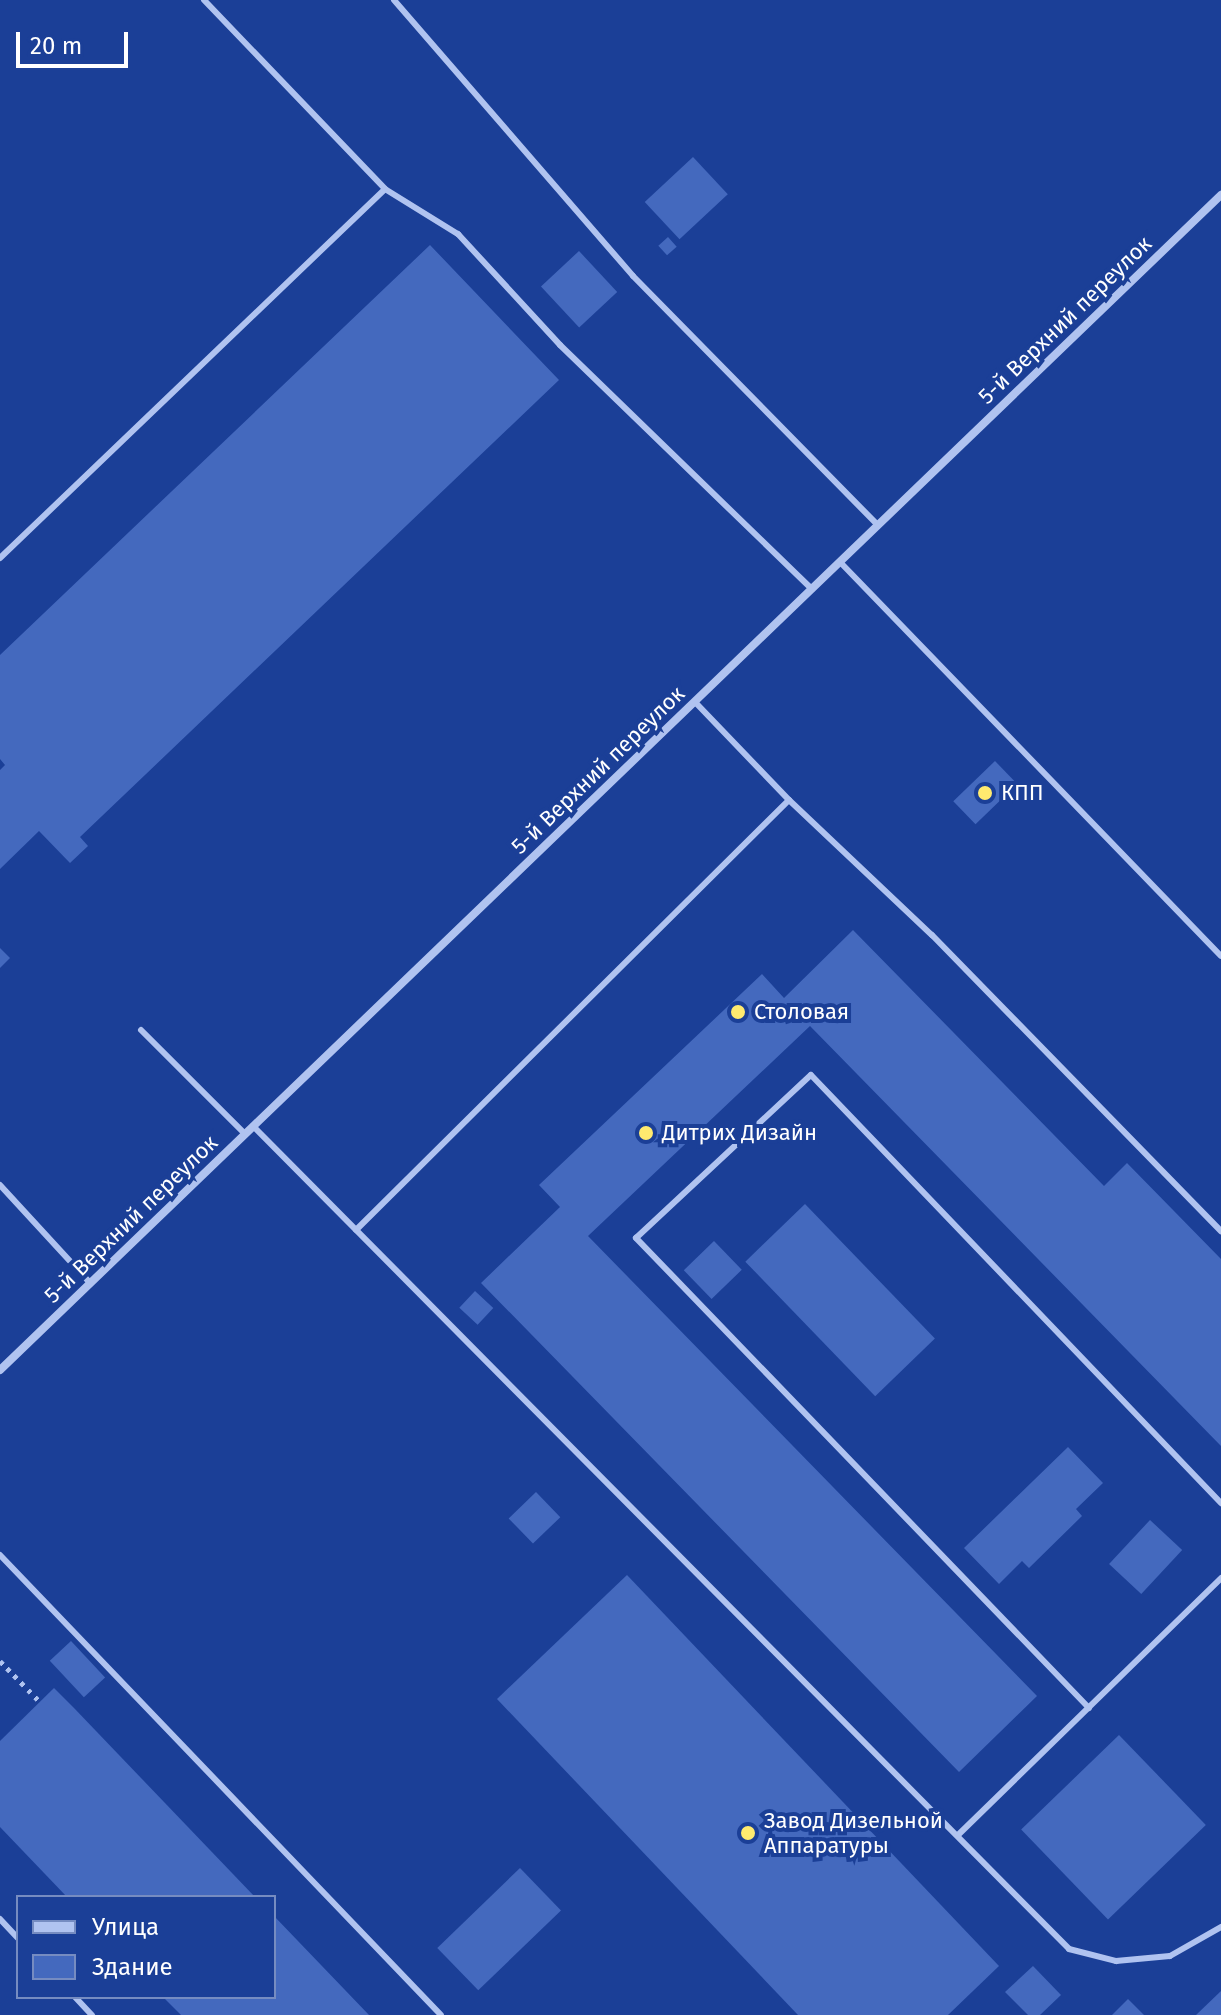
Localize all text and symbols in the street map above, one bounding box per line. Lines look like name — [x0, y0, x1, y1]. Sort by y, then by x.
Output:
scale bar — [20, 16, 132, 66]
text: 20 m — [30, 32, 82, 60]
street label: 5-й Верхний переулок — [973, 230, 1157, 410]
street label: 5-й Верхний переулок — [506, 680, 690, 860]
place label: КПП — [1001, 780, 1044, 806]
marker: КПП — [976, 784, 994, 802]
place label: Столовая — [754, 999, 849, 1025]
marker: Столовая — [729, 1003, 747, 1021]
place label: Дитрих Дизайн — [662, 1120, 817, 1146]
marker: Дитрих Дизайн — [637, 1124, 655, 1142]
street label: 5-й Верхний переулок — [39, 1129, 223, 1309]
place label: Завод Дизельной Аппаратуры — [764, 1807, 943, 1858]
marker: Завод Дизельной Аппаратуры — [739, 1824, 757, 1842]
legend — [16, 1895, 276, 1999]
text: Улица — [92, 1913, 159, 1941]
text: Здание — [92, 1953, 173, 1981]

